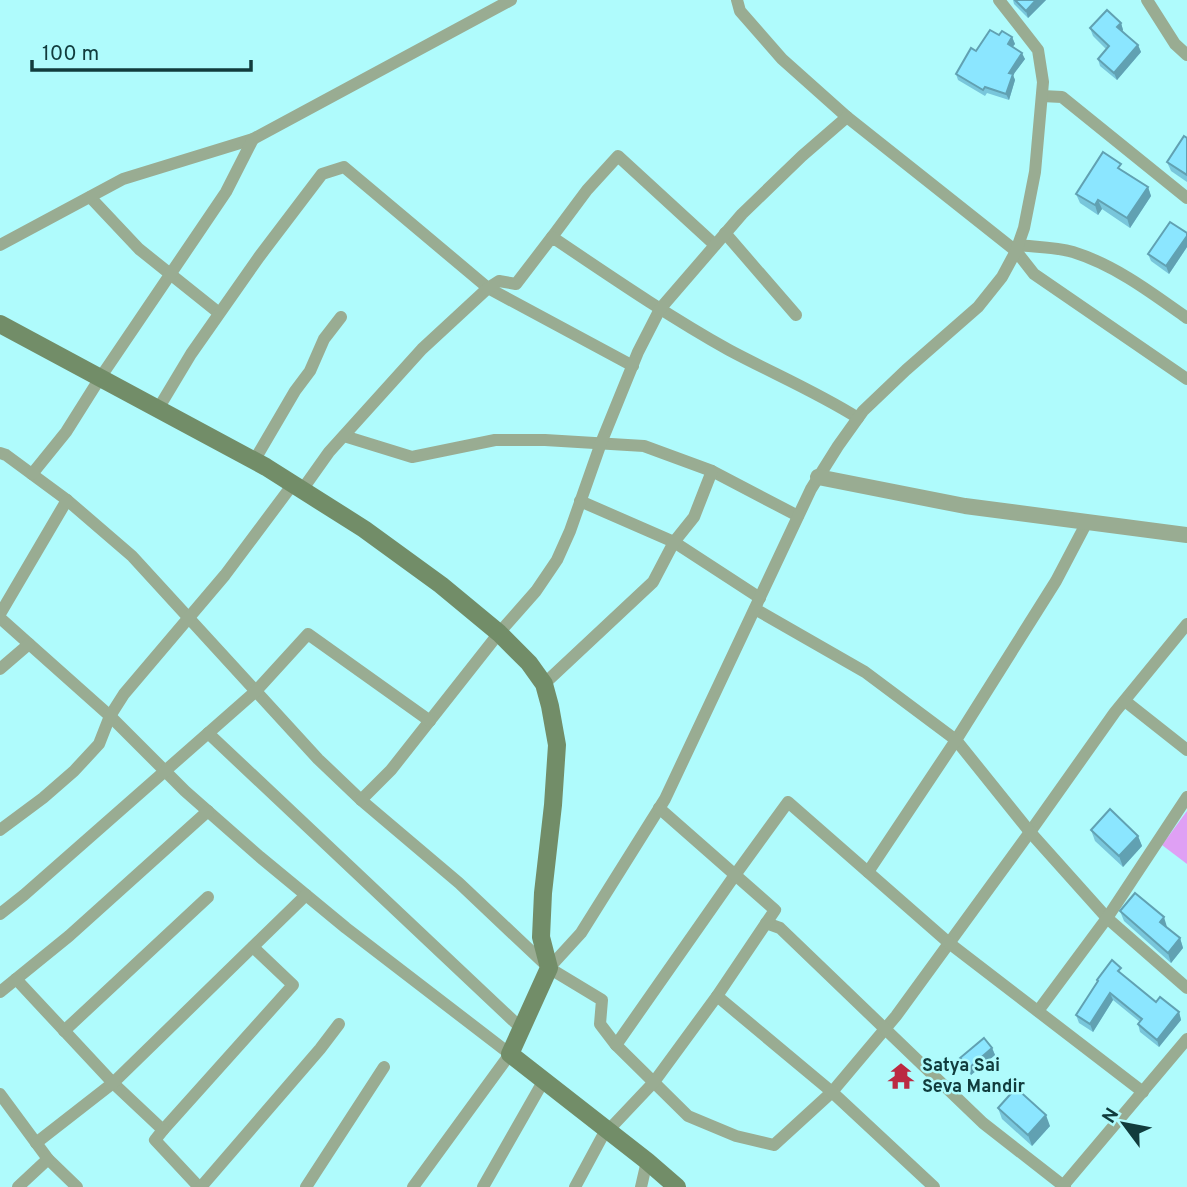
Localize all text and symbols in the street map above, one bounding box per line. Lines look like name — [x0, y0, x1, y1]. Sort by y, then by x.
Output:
scale bar — [32, 28, 250, 72]
text: 100 m — [42, 41, 99, 68]
place label: Satya Sai Seva Mandir — [922, 1055, 1025, 1099]
temple icon: Satya Sai Seva Mandir — [886, 1061, 916, 1091]
north arrow — [1089, 1089, 1159, 1159]
text: N — [1097, 1104, 1125, 1128]

